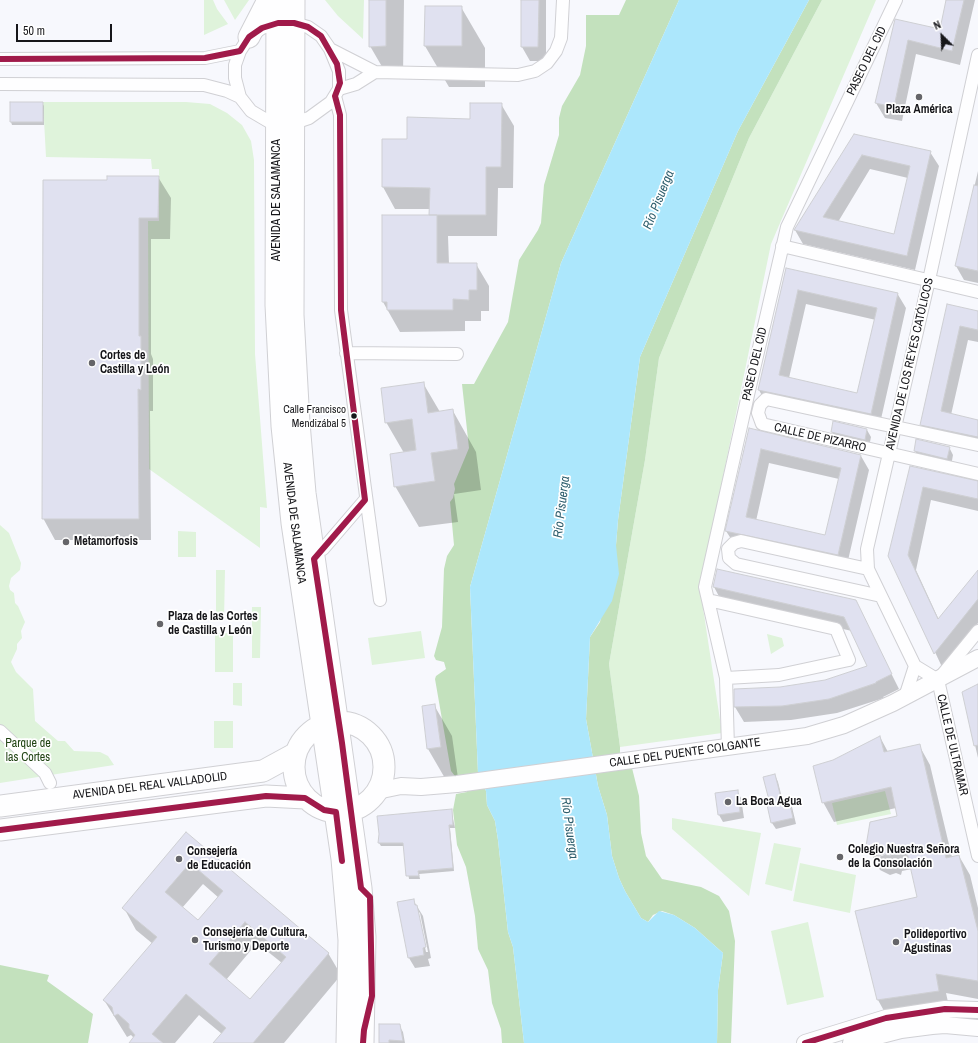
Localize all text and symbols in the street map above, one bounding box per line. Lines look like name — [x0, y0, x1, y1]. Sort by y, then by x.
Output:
scale bar — [18, 16, 114, 42]
north arrow — [922, 16, 962, 56]
text: N — [931, 17, 943, 33]
text: 50 m — [23, 23, 45, 39]
street label: PASEO DEL CID — [844, 24, 890, 98]
marker: Plaza América — [914, 92, 924, 102]
place label: Plaza América — [886, 103, 952, 117]
street label: AVENIDA DE SALAMANCA — [270, 139, 284, 261]
water label: Río Pisuerga — [640, 168, 678, 232]
street label: AVENIDA DE LOS REYES CATÓLICOS — [883, 277, 937, 451]
street label: PASEO DEL CID — [740, 326, 770, 402]
place label: Cortes de Castilla y León — [100, 349, 169, 377]
marker: Cortes de Castilla y León — [87, 358, 97, 368]
place label: Calle Francisco Mendizábal 5 — [283, 403, 346, 429]
marker: Calle Francisco Mendizábal 5 — [349, 411, 359, 421]
street label: CALLE DE PIZARRO — [773, 420, 867, 456]
street label: AVENIDA DE SALAMANCA — [279, 461, 309, 585]
water label: Río Pisuerga — [550, 475, 574, 539]
place label: Metamorfosis — [74, 535, 138, 549]
marker: Metamorfosis — [61, 537, 71, 547]
place label: Plaza de las Cortes de Castilla y León — [168, 610, 258, 638]
marker: Plaza de las Cortes de Castilla y León — [155, 619, 165, 629]
street label: CALLE DE ULTRAMAR — [933, 693, 971, 797]
street label: CALLE DEL PUENTE COLGANTE — [608, 735, 762, 771]
park label: Parque de las Cortes — [5, 737, 51, 765]
street label: AVENIDA DEL REAL VALLADOLID — [72, 769, 228, 803]
place label: La Boca Agua — [736, 795, 802, 809]
water label: Río Pisuerga — [557, 796, 581, 860]
marker: La Boca Agua — [723, 797, 733, 807]
place label: Colegio Nuestra Señora de la Consolación — [848, 843, 960, 871]
place label: Consejería de Educación — [187, 845, 251, 873]
marker: Colegio Nuestra Señora de la Consolación — [835, 852, 845, 862]
marker: Consejería de Educación — [174, 854, 184, 864]
place label: Consejería de Cultura, Turismo y Deporte — [203, 926, 307, 954]
place label: Polideportivo Agustinas — [904, 928, 967, 956]
marker: Consejería de Cultura, Turismo y Deporte — [190, 935, 200, 945]
marker: Polideportivo Agustinas — [891, 937, 901, 947]

